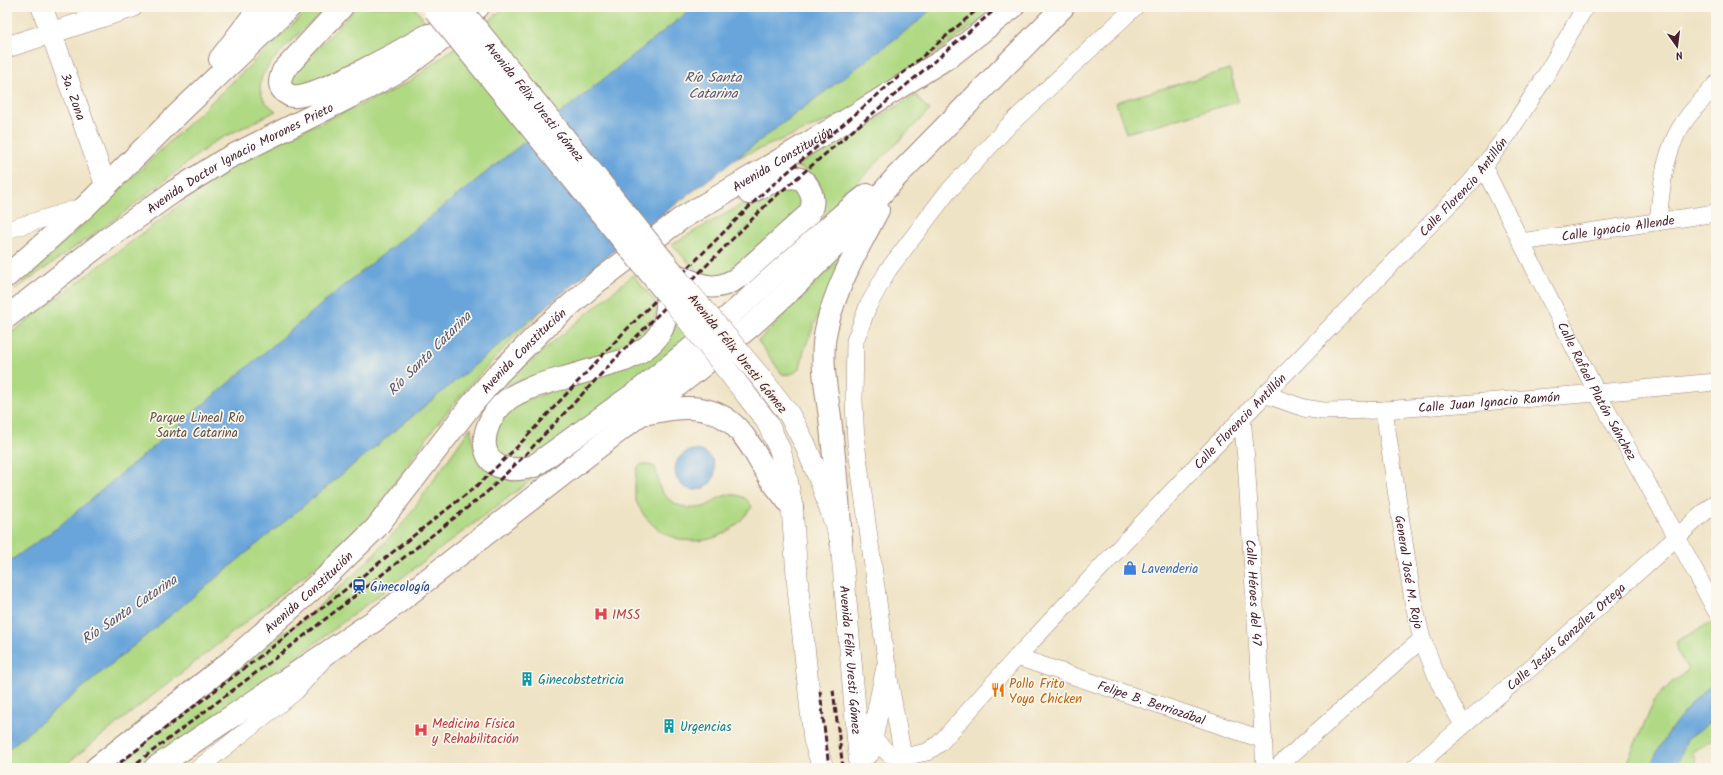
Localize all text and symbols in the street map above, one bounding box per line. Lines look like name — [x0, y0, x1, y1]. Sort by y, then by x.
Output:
north arrow — [1657, 26, 1697, 66]
street label: Avenida Félix Uresti Gómez — [479, 37, 589, 167]
text: N — [1674, 45, 1685, 64]
water label: Río Santa Catarina — [685, 67, 743, 105]
street label: 3a. Zona — [54, 70, 91, 123]
street label: Avenida Doctor Ignacio Morones Prieto — [143, 98, 338, 220]
street label: Avenida Constitución — [729, 121, 838, 198]
street label: Calle Florencio Antillón — [1414, 133, 1514, 242]
street label: Calle Ignacio Allende — [1560, 210, 1676, 248]
street label: Avenida Félix Uresti Gómez — [682, 289, 792, 419]
street label: Avenida Constitución — [476, 304, 572, 399]
water label: Río Santa Catarina — [383, 306, 478, 401]
street label: Calle Rafael Platón Sánchez — [1551, 319, 1642, 465]
street label: Calle Florencio Antillón — [1189, 369, 1292, 475]
street label: Calle Juan Ignacio Ramón — [1417, 387, 1561, 419]
park label: Parque Lineal Río Santa Catarina — [150, 408, 245, 444]
street label: General José M. Rojo — [1388, 514, 1428, 631]
street label: Calle Héroes del 47 — [1239, 539, 1267, 647]
street label: Avenida Constitución — [260, 547, 359, 639]
place label: Lavenderia — [1141, 559, 1198, 580]
shop icon: Lavenderia — [1122, 560, 1138, 576]
water label: Río Santa Catarina — [77, 569, 183, 650]
place label: Ginecología — [370, 577, 430, 598]
station icon: Ginecología — [351, 578, 367, 594]
street label: Calle Jesús González Ortega — [1502, 578, 1631, 696]
street label: Avenida Félix Uresti Gómez — [833, 585, 866, 736]
place label: IMSS — [612, 605, 640, 626]
hospital icon: IMSS — [593, 606, 609, 622]
place label: Ginecobstetricia — [538, 670, 624, 691]
building icon: Ginecobstetricia — [519, 671, 535, 687]
place label: Pollo Frito Yoya Chicken — [1009, 674, 1082, 710]
street label: Felipe B. Berriozábal — [1094, 676, 1208, 732]
restaurant icon: Pollo Frito Yoya Chicken — [990, 682, 1006, 698]
place label: Medicina Física y Rehabilitación — [431, 714, 519, 750]
place label: Urgencias — [680, 717, 732, 738]
building icon: Urgencias — [661, 718, 677, 734]
hospital icon: Medicina Física y Rehabilitación — [413, 722, 429, 738]

